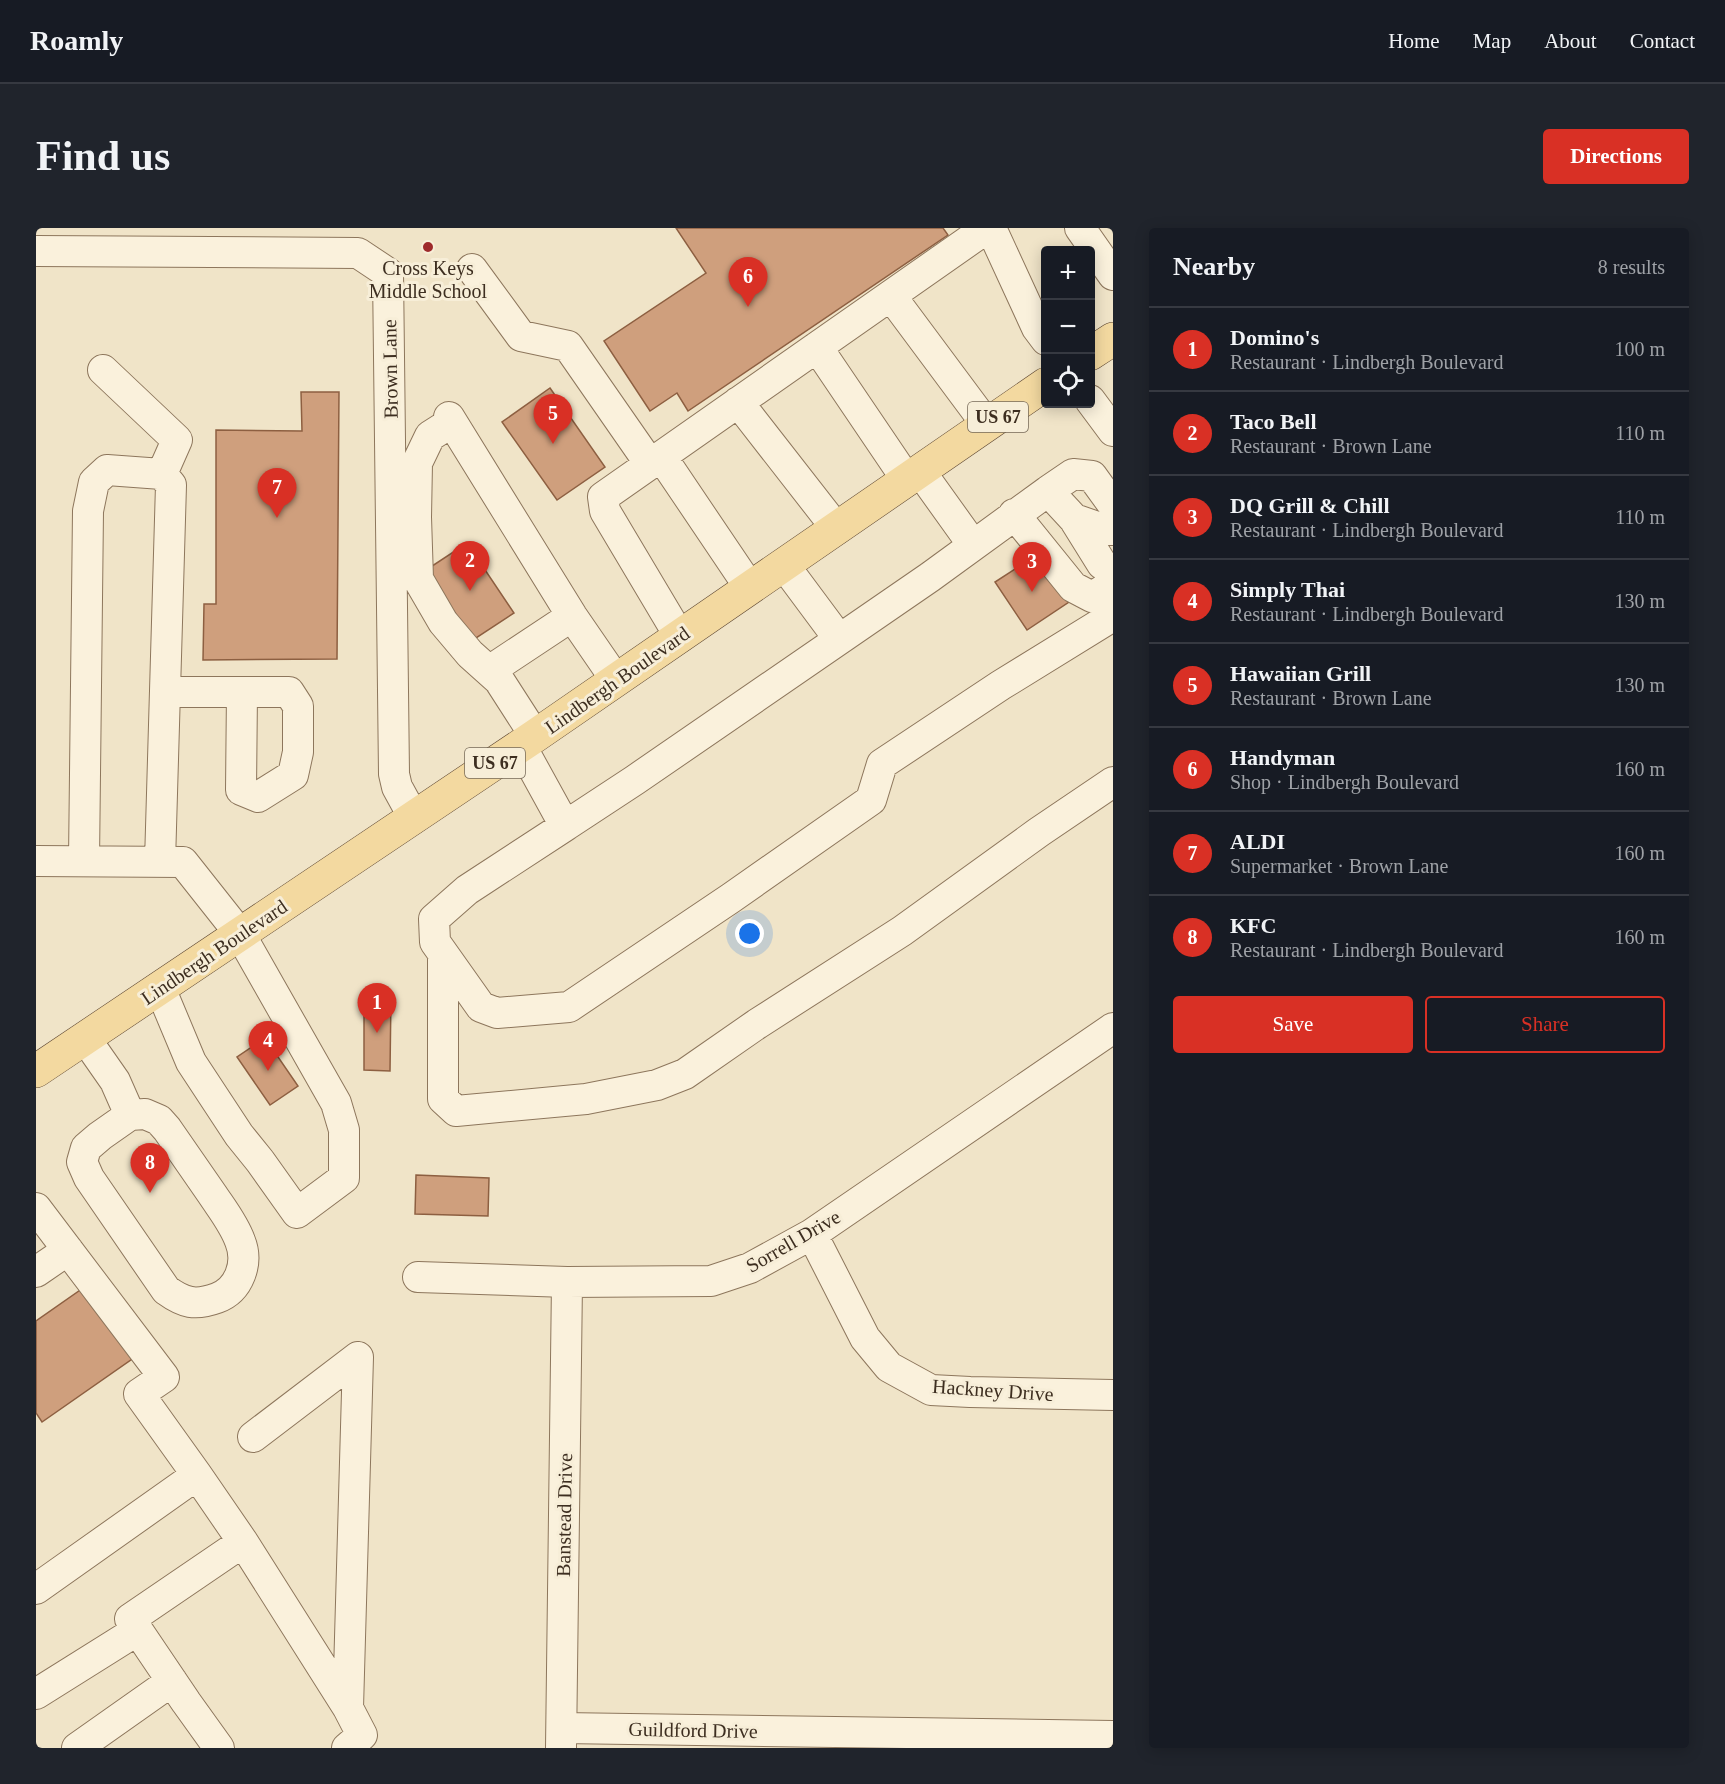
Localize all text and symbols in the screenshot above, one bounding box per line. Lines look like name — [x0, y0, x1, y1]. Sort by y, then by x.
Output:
text: Roamly — [30, 25, 123, 56]
text: Home — [1388, 29, 1440, 53]
text: Map — [1473, 29, 1511, 53]
text: About — [1544, 29, 1597, 53]
text: Contact — [1630, 29, 1695, 53]
button: Directions — [1543, 129, 1689, 184]
text: Find us — [36, 133, 170, 179]
marker: Cross Keys Middle School — [421, 240, 435, 254]
map controls — [1041, 246, 1095, 408]
button: + — [1041, 246, 1095, 300]
text: Nearby — [1173, 252, 1255, 281]
text: 8 results — [1598, 256, 1665, 278]
place label: Cross Keys Middle School — [369, 257, 488, 302]
pin: 6 — [728, 257, 768, 307]
button: − — [1041, 300, 1095, 354]
street label: Brown Lane — [378, 319, 402, 419]
text: Domino's — [1230, 325, 1319, 350]
text: 1 — [1188, 338, 1198, 360]
text: 100 m — [1614, 338, 1665, 360]
text: Restaurant · Lindbergh Boulevard — [1230, 351, 1503, 373]
button: locate — [1041, 354, 1095, 408]
pin: 5 — [534, 394, 572, 444]
road number: US 67 — [968, 402, 1028, 432]
text: Taco Bell — [1230, 409, 1317, 434]
text: 2 — [1188, 422, 1198, 444]
text: 110 m — [1615, 422, 1665, 444]
text: Restaurant · Brown Lane — [1230, 435, 1432, 457]
pin: 7 — [258, 468, 296, 518]
text: DQ Grill & Chill — [1230, 493, 1390, 518]
text: 3 — [1188, 506, 1198, 528]
text: 110 m — [1615, 506, 1665, 528]
text: Restaurant · Lindbergh Boulevard — [1230, 519, 1503, 541]
pin: 2 — [450, 542, 490, 591]
pin: 3 — [1012, 542, 1052, 592]
text: Simply Thai — [1230, 577, 1345, 602]
text: 4 — [1188, 590, 1198, 612]
text: 130 m — [1614, 590, 1665, 612]
text: Restaurant · Lindbergh Boulevard — [1230, 603, 1503, 625]
street label: Lindbergh Boulevard — [541, 622, 694, 739]
text: Hawaiian Grill — [1230, 661, 1371, 686]
text: 5 — [1188, 674, 1198, 696]
text: 130 m — [1614, 674, 1665, 696]
text: Restaurant · Brown Lane — [1230, 687, 1432, 709]
text: Handyman — [1230, 745, 1335, 770]
road number: US 67 — [465, 748, 525, 778]
text: 6 — [1188, 758, 1198, 780]
text: 160 m — [1614, 758, 1665, 780]
text: Shop · Lindbergh Boulevard — [1230, 771, 1459, 793]
text: ALDI — [1230, 829, 1285, 854]
text: 7 — [1188, 842, 1198, 864]
text: 160 m — [1614, 842, 1665, 864]
text: Supermarket · Brown Lane — [1230, 855, 1448, 877]
street label: Lindbergh Boulevard — [137, 895, 292, 1010]
text: KFC — [1230, 913, 1276, 938]
your location — [735, 919, 764, 948]
text: 8 — [1188, 926, 1198, 948]
text: 160 m — [1614, 926, 1665, 948]
text: Restaurant · Lindbergh Boulevard — [1230, 939, 1503, 961]
pin: 1 — [358, 984, 396, 1033]
button: Save — [1173, 996, 1413, 1053]
button: Share — [1425, 996, 1665, 1053]
pin: 4 — [248, 1022, 288, 1071]
pin: 8 — [130, 1144, 170, 1193]
street label: Sorrell Drive — [742, 1205, 844, 1277]
street label: Hackney Drive — [931, 1375, 1055, 1406]
street label: Banstead Drive — [552, 1453, 576, 1577]
street label: Guildford Drive — [628, 1718, 758, 1742]

